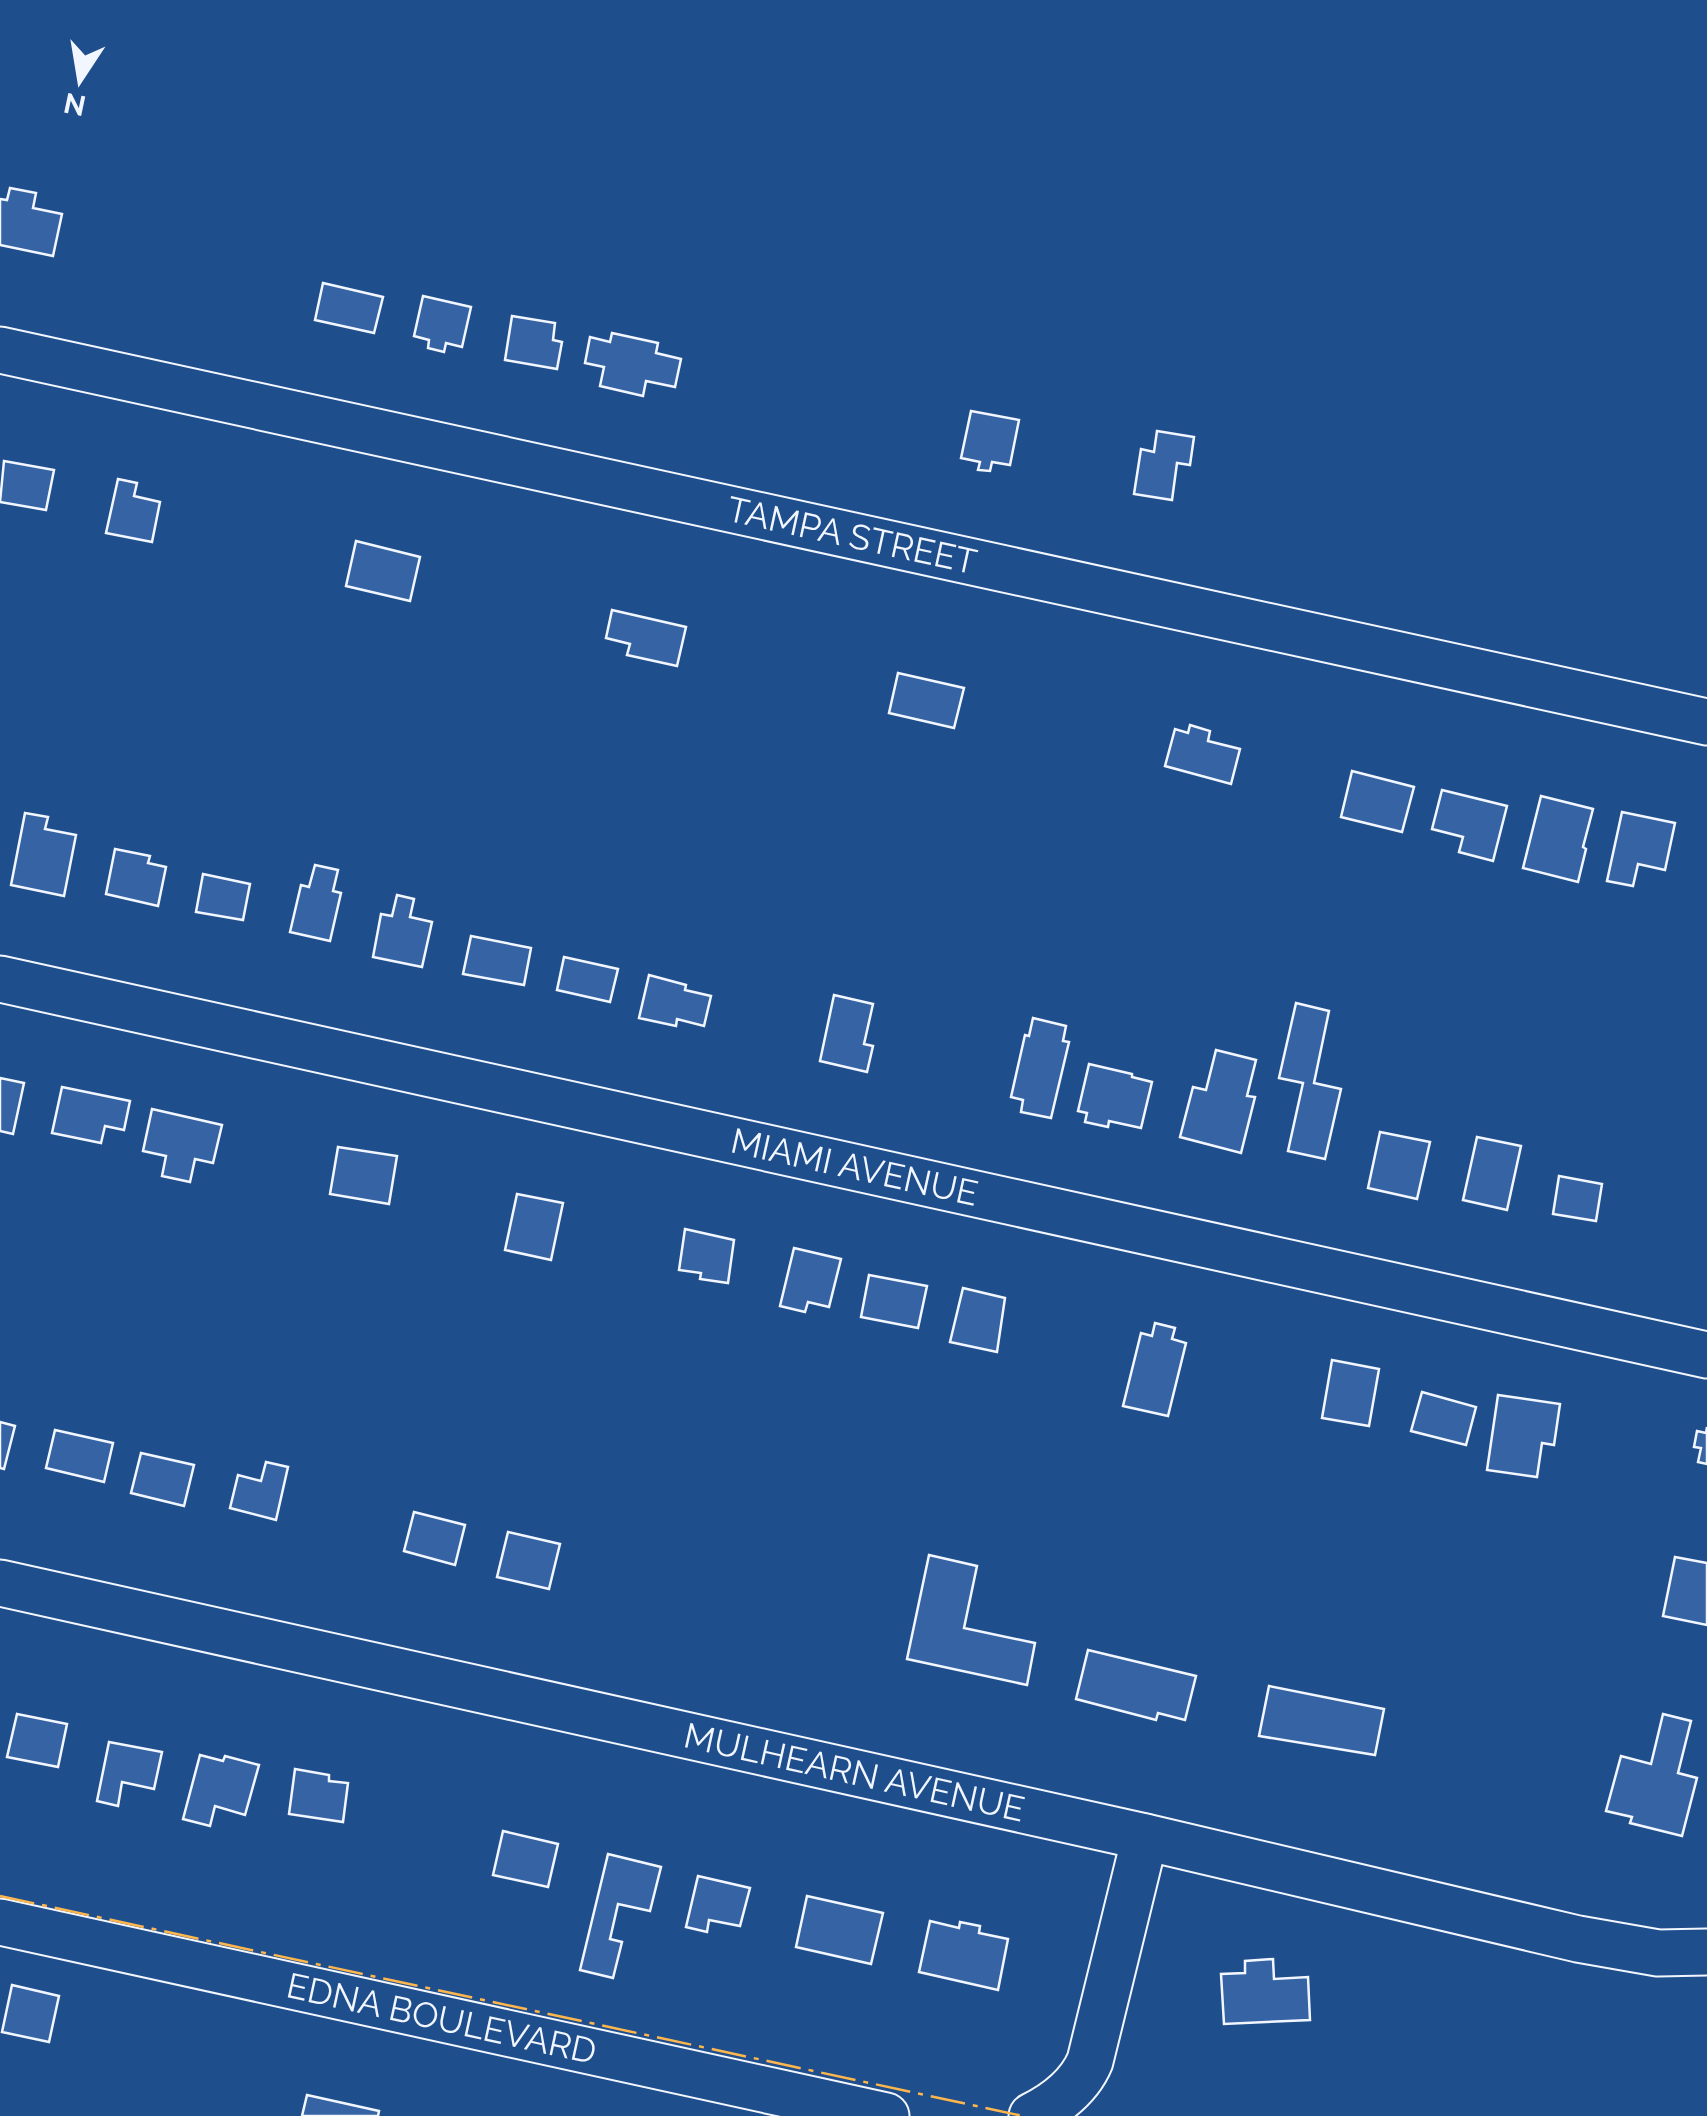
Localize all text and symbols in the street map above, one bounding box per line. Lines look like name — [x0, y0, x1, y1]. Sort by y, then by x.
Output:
north arrow — [30, 30, 130, 130]
text: N — [61, 86, 89, 122]
street label: TAMPA STREET — [723, 488, 981, 582]
street label: MIAMI AVENUE — [727, 1120, 982, 1214]
street label: MULHEARN AVENUE — [680, 1714, 1028, 1830]
street label: EDNA BOULEVARD — [283, 1964, 600, 2072]

